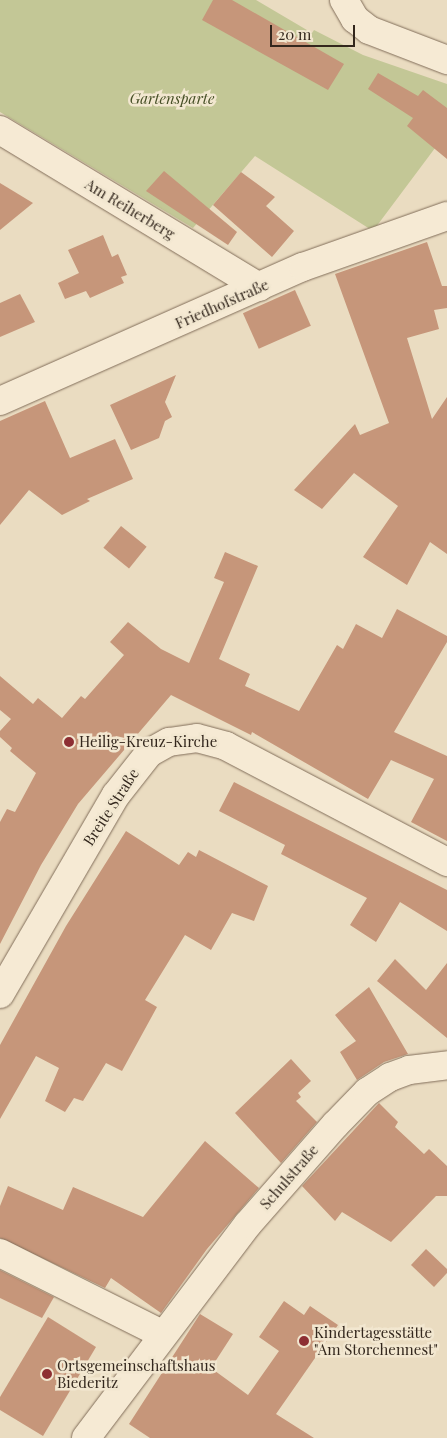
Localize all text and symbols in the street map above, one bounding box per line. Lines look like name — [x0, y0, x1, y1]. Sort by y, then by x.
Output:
scale bar — [272, 15, 357, 47]
text: 20 m — [278, 24, 311, 44]
park label: Gartensparte — [130, 90, 214, 108]
street label: Am Reiherberg — [82, 175, 178, 243]
street label: Friedhofstraße — [172, 275, 272, 333]
place label: Heilig-Kreuz-Kirche — [79, 733, 217, 751]
marker: Heilig-Kreuz-Kirche — [63, 736, 75, 748]
street label: Breite Straße — [79, 765, 143, 849]
street label: Schulstraße — [256, 1141, 322, 1213]
place label: Kindertagesstätte "Am Storchennest" — [314, 1323, 438, 1358]
marker: Kindertagesstätte "Am Storchennest" — [298, 1335, 310, 1347]
place label: Ortsgemeinschaftshaus Biederitz — [57, 1356, 215, 1391]
marker: Ortsgemeinschaftshaus Biederitz — [41, 1368, 53, 1380]

